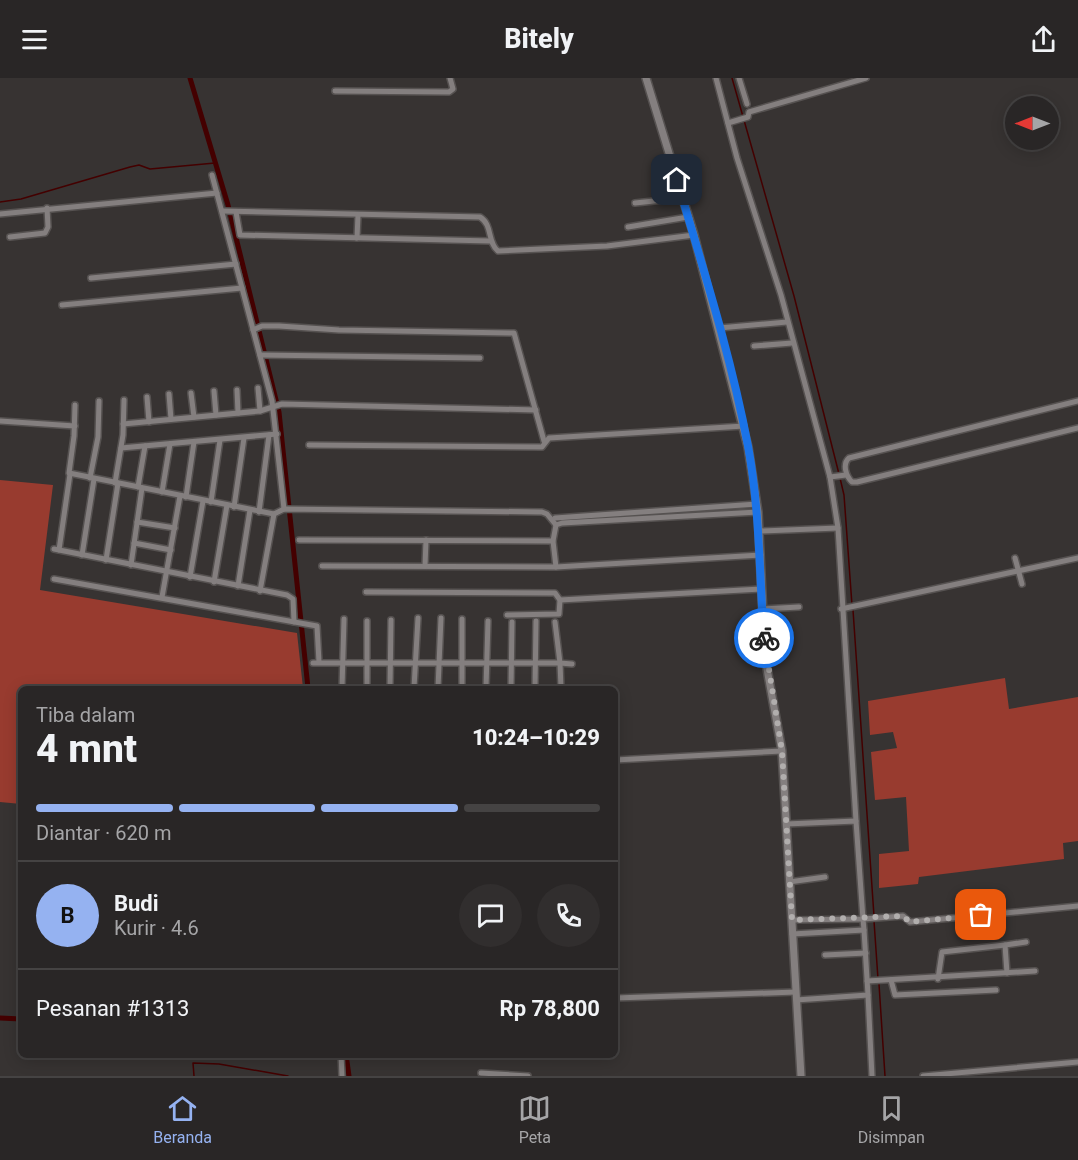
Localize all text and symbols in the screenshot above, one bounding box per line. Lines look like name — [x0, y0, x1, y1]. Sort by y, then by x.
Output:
icon: menu — [18, 23, 51, 56]
text: Bitely — [504, 23, 574, 55]
icon: share — [1027, 23, 1060, 56]
north arrow — [1005, 96, 1059, 150]
map controls — [1005, 96, 1059, 150]
pin — [651, 154, 702, 205]
icon: home — [660, 163, 693, 196]
courier — [734, 608, 794, 668]
icon: bike — [748, 622, 781, 655]
text: Tiba dalam — [36, 703, 135, 727]
text: 10:24–10:29 — [472, 725, 600, 750]
text: 4 mnt — [36, 726, 137, 772]
text: Diantar · 620 m — [36, 821, 171, 845]
button: chat — [459, 884, 522, 947]
button: phone — [537, 884, 600, 947]
pin — [955, 889, 1006, 940]
text: Budi — [114, 891, 159, 916]
icon: bag — [964, 898, 997, 931]
text: B — [60, 903, 75, 928]
text: Kurir · 4.6 — [114, 916, 199, 940]
text: Pesanan #1313 — [36, 996, 189, 1021]
text: Rp 78,800 — [500, 996, 600, 1021]
tab: Beranda — [153, 1092, 212, 1147]
tab: Peta — [518, 1092, 551, 1147]
tab: Disimpan — [858, 1092, 925, 1147]

